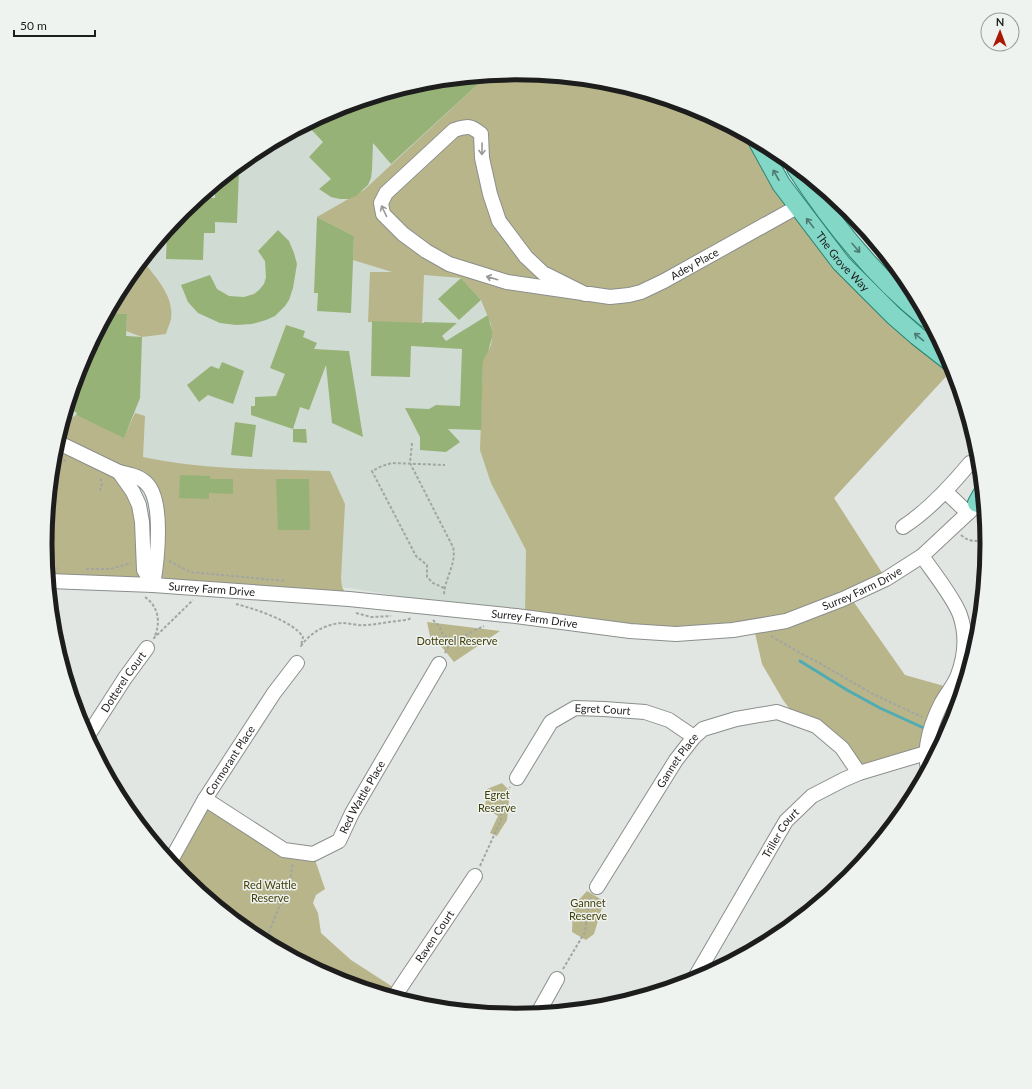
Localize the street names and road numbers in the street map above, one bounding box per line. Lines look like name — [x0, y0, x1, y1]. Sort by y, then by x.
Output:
street label: The Grove Way — [814, 229, 873, 294]
street label: Adey Place — [668, 245, 721, 282]
street label: Surrey Farm Drive — [820, 564, 904, 612]
street label: Surrey Farm Drive — [168, 579, 256, 598]
street label: Surrey Farm Drive — [491, 607, 579, 630]
street label: Dotterel Court — [98, 649, 148, 714]
street label: Egret Court — [575, 701, 631, 717]
street label: Cormorant Place — [202, 723, 257, 798]
street label: Gannet Place — [653, 730, 701, 790]
street label: Red Wattle Place — [336, 758, 387, 836]
street label: Triller Court — [759, 805, 801, 860]
street label: Raven Court — [412, 907, 456, 965]

